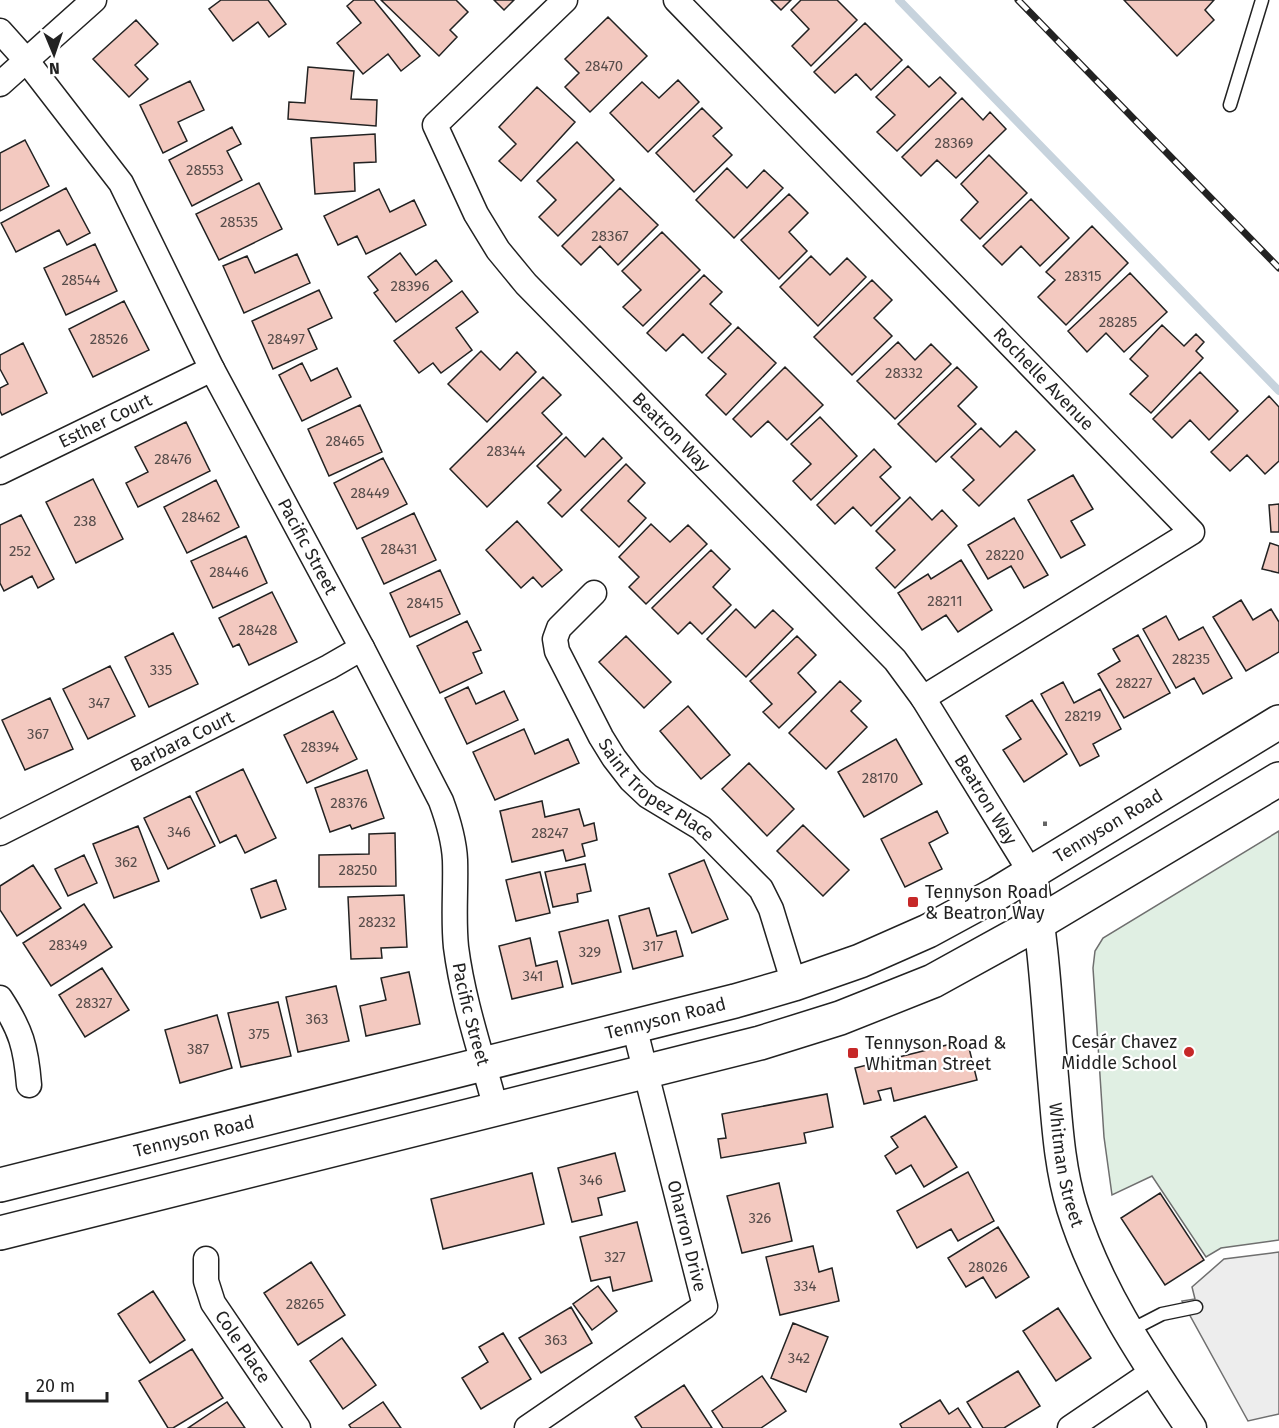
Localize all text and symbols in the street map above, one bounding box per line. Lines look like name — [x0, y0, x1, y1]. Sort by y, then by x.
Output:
north arrow — [24, 24, 84, 84]
house number: 28470 — [585, 57, 623, 75]
text: N — [49, 59, 60, 78]
house number: 28369 — [935, 134, 974, 152]
house number: 28553 — [186, 161, 224, 179]
house number: 28535 — [220, 213, 258, 231]
house number: 28367 — [591, 227, 629, 245]
house number: 28315 — [1065, 267, 1101, 285]
house number: 28544 — [61, 271, 101, 289]
house number: 28396 — [391, 277, 429, 295]
house number: 28285 — [1099, 313, 1137, 331]
street label: Rochelle Avenue — [989, 323, 1098, 435]
house number: 28526 — [90, 330, 128, 348]
house number: 28497 — [267, 330, 305, 348]
house number: 28332 — [885, 364, 923, 382]
street label: Beatron Way — [628, 388, 715, 476]
street label: Esther Court — [55, 389, 156, 453]
house number: 28465 — [325, 432, 365, 450]
house number: 28344 — [486, 442, 526, 460]
house number: 28476 — [154, 450, 192, 468]
house number: 28449 — [350, 484, 390, 502]
street label: Pacific Street — [273, 495, 342, 599]
house number: 28462 — [182, 508, 220, 526]
house number: 238 — [73, 512, 97, 530]
house number: 28431 — [380, 540, 418, 558]
house number: 252 — [9, 542, 31, 560]
house number: 28220 — [986, 546, 1024, 564]
house number: 28446 — [209, 563, 249, 581]
house number: 28211 — [927, 592, 963, 610]
house number: 28415 — [407, 594, 443, 612]
house number: 28428 — [238, 621, 278, 639]
house number: 28235 — [1172, 650, 1210, 668]
house number: 335 — [150, 661, 172, 679]
house number: 28227 — [1116, 674, 1153, 692]
house number: 347 — [88, 694, 110, 712]
street label: Barbara Court — [127, 706, 238, 776]
house number: 28219 — [1065, 707, 1102, 725]
house number: 367 — [27, 725, 49, 743]
street label: Saint Tropez Place — [594, 734, 719, 846]
house number: 28394 — [301, 738, 339, 756]
street label: Beatron Way — [950, 750, 1022, 849]
house number: 28170 — [862, 769, 898, 787]
street label: Tennyson Road — [1050, 784, 1167, 867]
house number: 28376 — [330, 794, 368, 812]
house number: 346 — [167, 823, 191, 841]
house number: 28247 — [532, 824, 569, 842]
house number: 362 — [115, 853, 137, 871]
house number: 28250 — [339, 861, 377, 879]
place label: Tennyson Road & Beatron Way — [925, 881, 1049, 924]
marker: Tennyson Road & Beatron Way — [906, 895, 920, 909]
house number: 28232 — [358, 913, 396, 931]
house number: 28349 — [49, 936, 87, 954]
house number: 317 — [643, 937, 663, 955]
house number: 329 — [579, 943, 601, 961]
street label: Pacific Street — [447, 961, 494, 1069]
house number: 341 — [522, 967, 544, 985]
street label: Tennyson Road — [603, 993, 728, 1044]
house number: 28327 — [76, 994, 113, 1012]
house number: 363 — [306, 1010, 328, 1028]
house number: 375 — [248, 1025, 270, 1043]
place label: Cesár Chavez Middle School — [1061, 1031, 1177, 1074]
place label: Tennyson Road & Whitman Street — [865, 1032, 1006, 1075]
house number: 387 — [187, 1040, 209, 1058]
marker: Cesár Chavez Middle School — [1182, 1045, 1196, 1059]
marker: Tennyson Road & Whitman Street — [846, 1046, 860, 1060]
street label: Whitman Street — [1044, 1101, 1089, 1230]
street label: Tennyson Road — [131, 1111, 257, 1162]
house number: 346 — [579, 1171, 603, 1189]
street label: Oharron Drive — [663, 1178, 711, 1294]
house number: 326 — [749, 1209, 771, 1227]
house number: 327 — [604, 1248, 626, 1266]
house number: 28026 — [968, 1258, 1008, 1276]
house number: 334 — [794, 1277, 816, 1295]
house number: 28265 — [286, 1295, 324, 1313]
street label: Cole Place — [210, 1306, 275, 1387]
house number: 363 — [545, 1331, 567, 1349]
house number: 342 — [788, 1349, 810, 1367]
scale bar — [27, 1365, 106, 1403]
text: 20 m — [36, 1375, 75, 1397]

